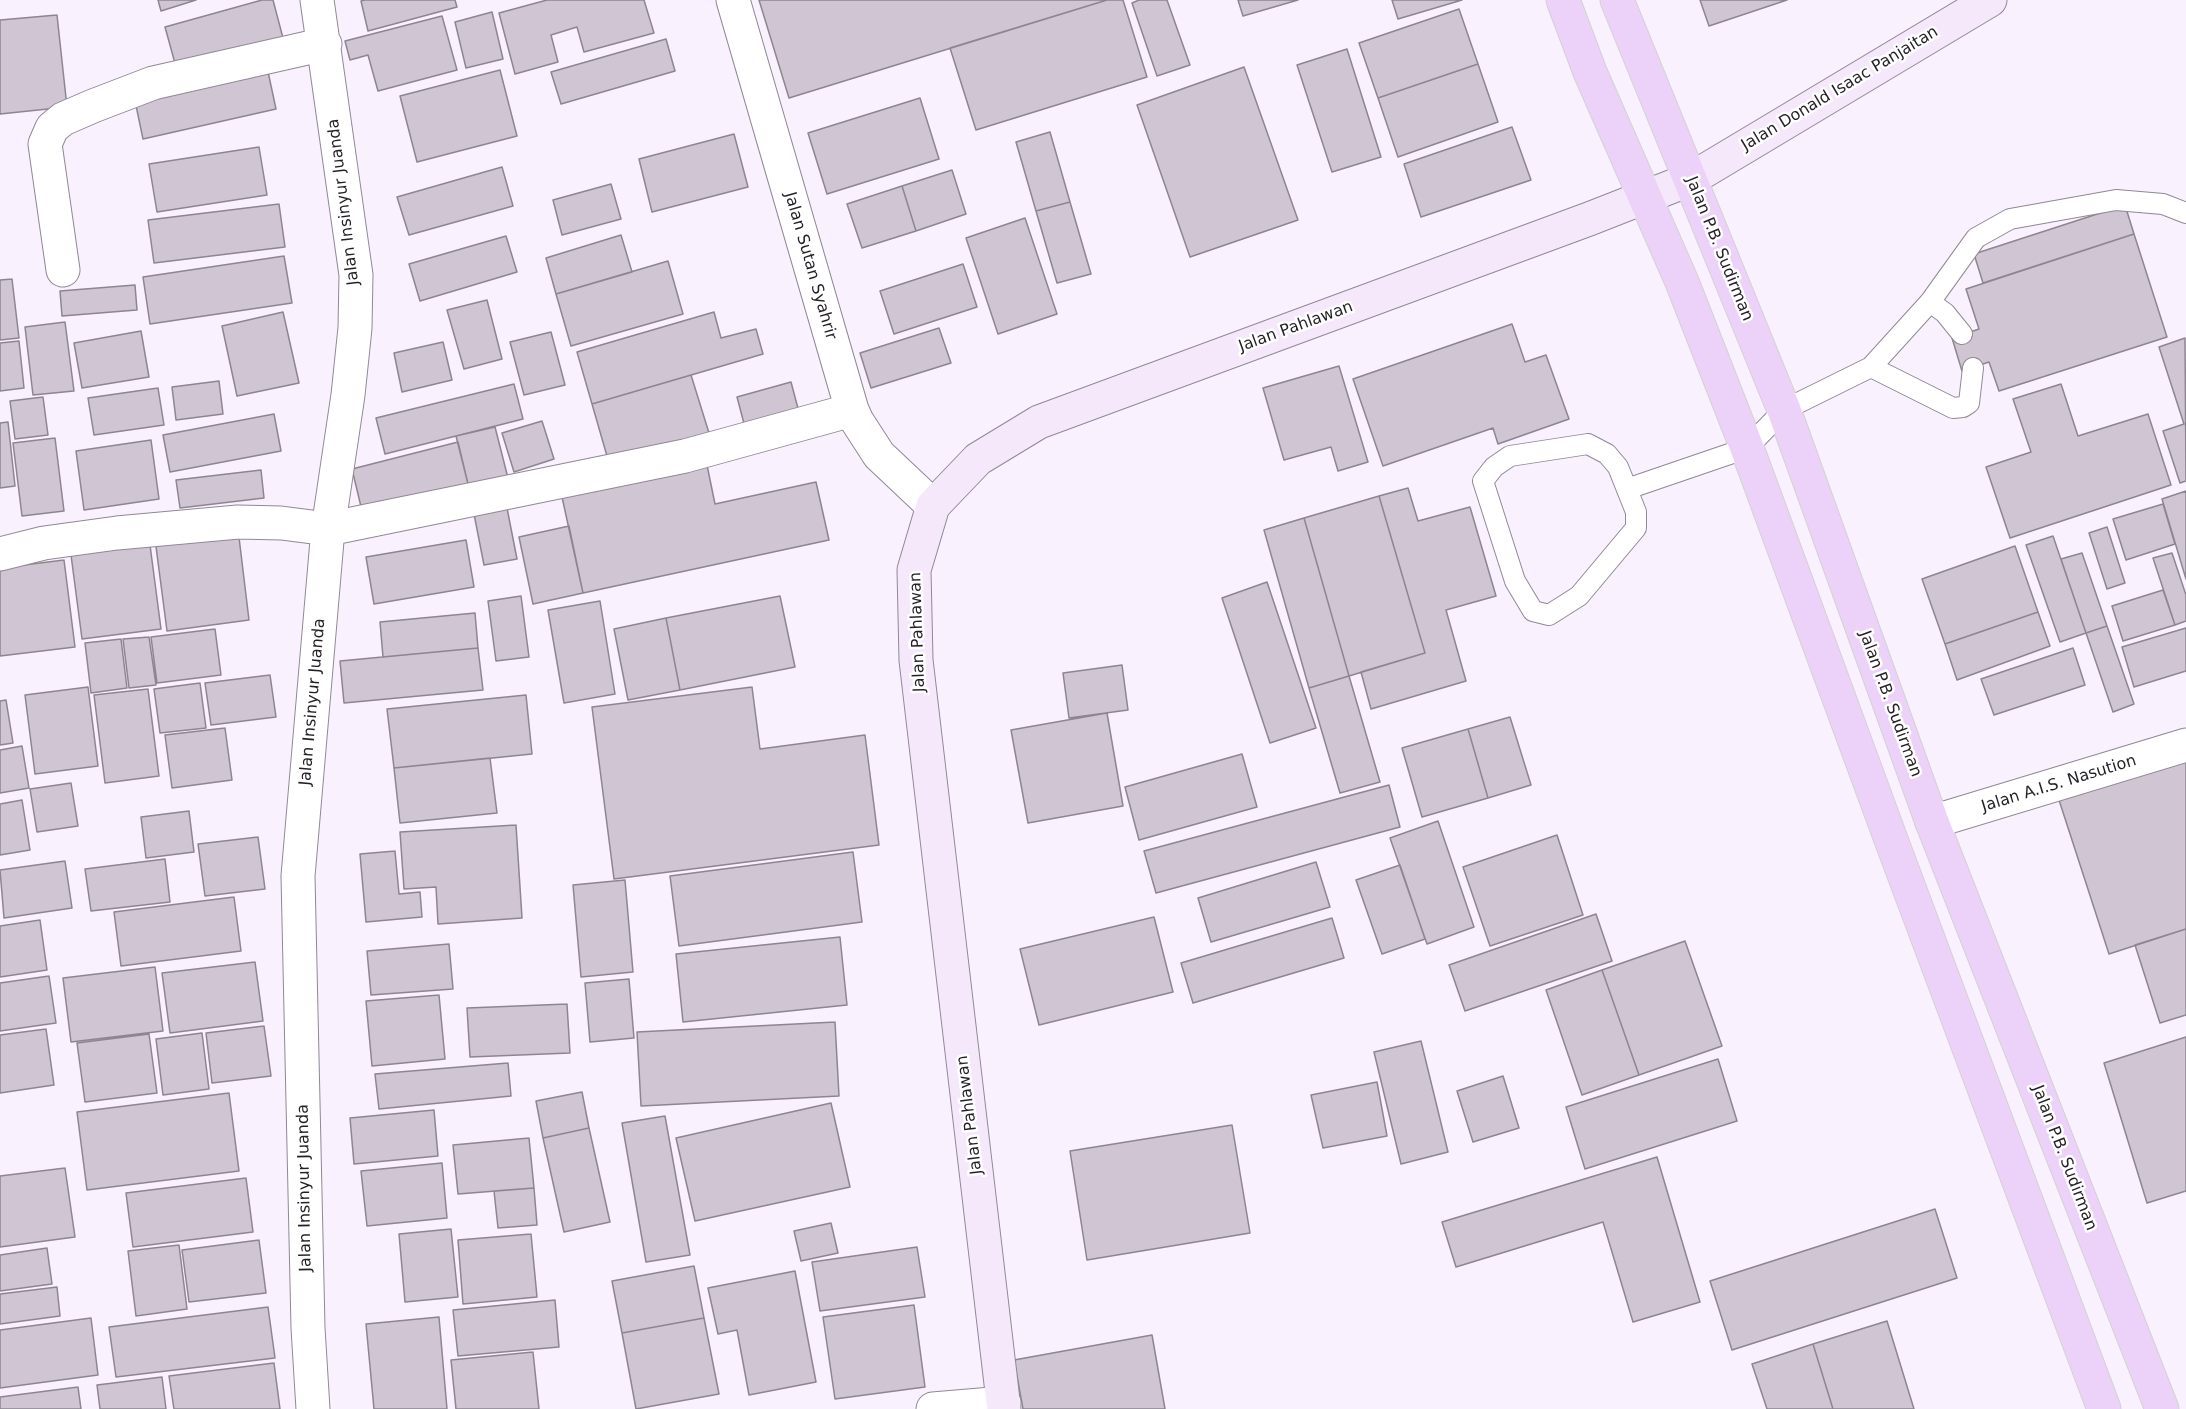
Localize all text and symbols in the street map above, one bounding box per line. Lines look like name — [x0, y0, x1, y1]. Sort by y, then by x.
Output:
street label: Jalan Donald Isaac Panjaitan — [1738, 23, 1942, 155]
street label: Jalan Insinyur Juanda — [324, 118, 364, 286]
street label: Jalan P.B. Sudirman — [1681, 174, 1757, 324]
street label: Jalan Sutan Syahrir — [780, 190, 840, 342]
street label: Jalan Pahlawan — [1236, 297, 1356, 357]
street label: Jalan Pahlawan — [906, 572, 930, 692]
street label: Jalan Insinyur Juanda — [296, 618, 330, 786]
street label: Jalan P.B. Sudirman — [1855, 628, 1925, 780]
street label: Jalan A.I.S. Nasution — [1979, 751, 2139, 817]
street label: Jalan Pahlawan — [953, 1054, 987, 1176]
street label: Jalan P.B. Sudirman — [2027, 1083, 2101, 1233]
street label: Jalan Insinyur Juanda — [294, 1104, 316, 1272]

